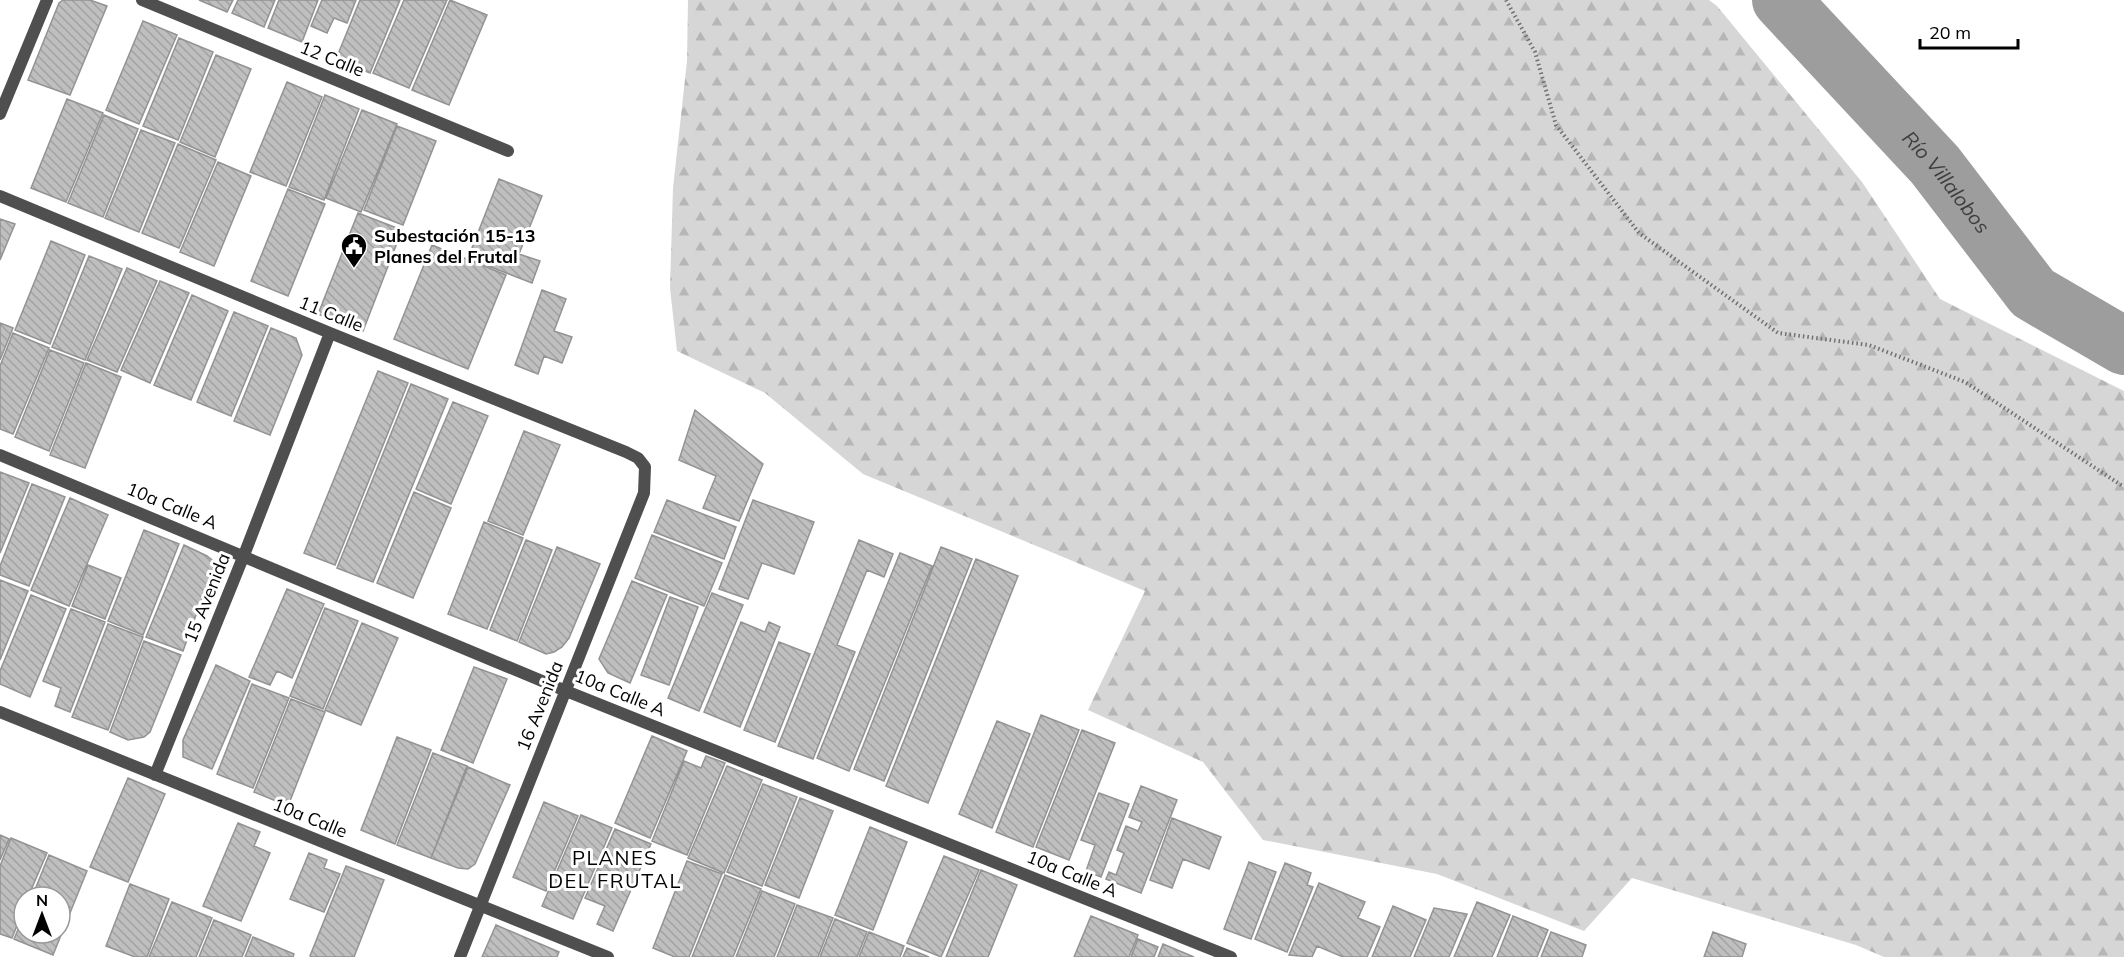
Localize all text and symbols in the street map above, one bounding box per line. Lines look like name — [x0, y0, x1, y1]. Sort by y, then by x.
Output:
scale bar — [1920, 12, 2018, 50]
text: 20 m — [1929, 21, 1971, 44]
street label: 12 Calle — [297, 35, 368, 82]
water label: Río Villalobos — [1897, 125, 1996, 238]
place label: Subestación 15-13 Planes del Frutal — [374, 224, 536, 268]
public building icon: Subestación 15-13 Planes del Frutal — [339, 231, 369, 269]
street label: 11 Calle — [296, 290, 367, 337]
street label: 10a Calle A — [123, 477, 221, 534]
street label: 15 Avenida — [178, 550, 235, 646]
street label: 16 Avenida — [511, 658, 568, 754]
street label: 10a Calle A — [571, 664, 669, 721]
street label: 10a Calle — [270, 792, 351, 843]
district label: PLANES DEL FRUTAL — [548, 845, 682, 893]
street label: 10a Calle A — [1023, 845, 1121, 902]
north arrow — [12, 885, 72, 945]
text: N — [36, 890, 48, 910]

